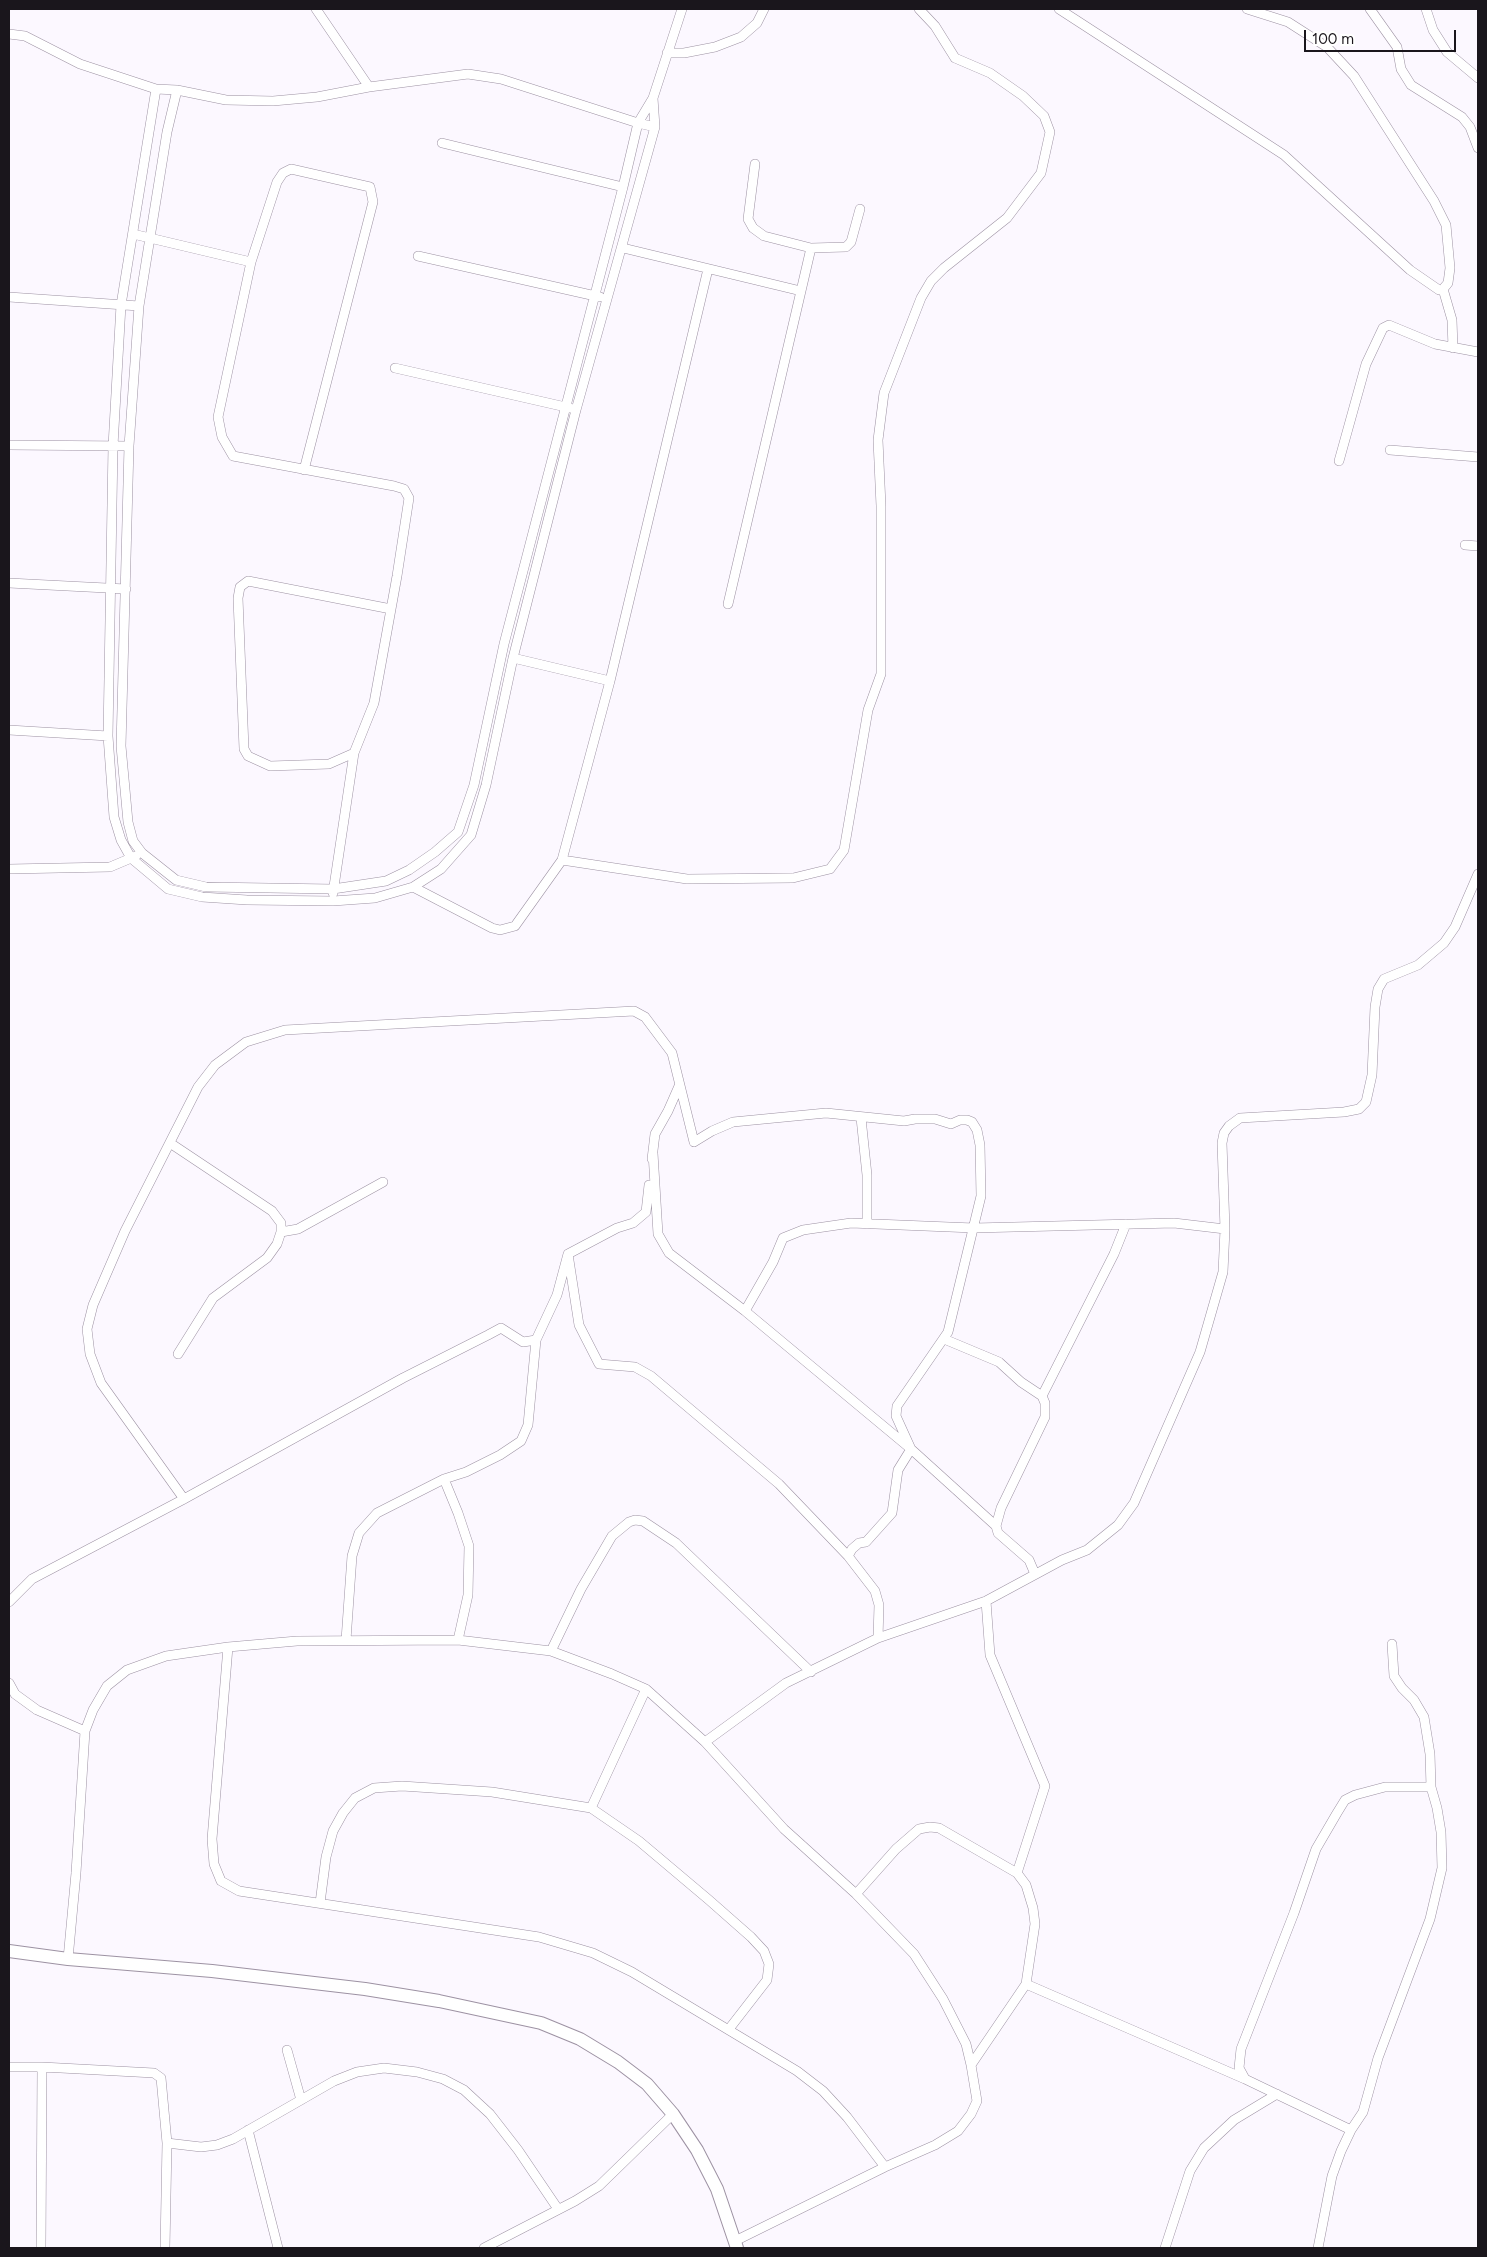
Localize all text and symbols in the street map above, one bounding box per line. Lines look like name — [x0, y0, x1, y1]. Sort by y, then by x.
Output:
scale bar — [1307, 20, 1460, 52]
text: 100 m — [1312, 30, 1354, 48]

